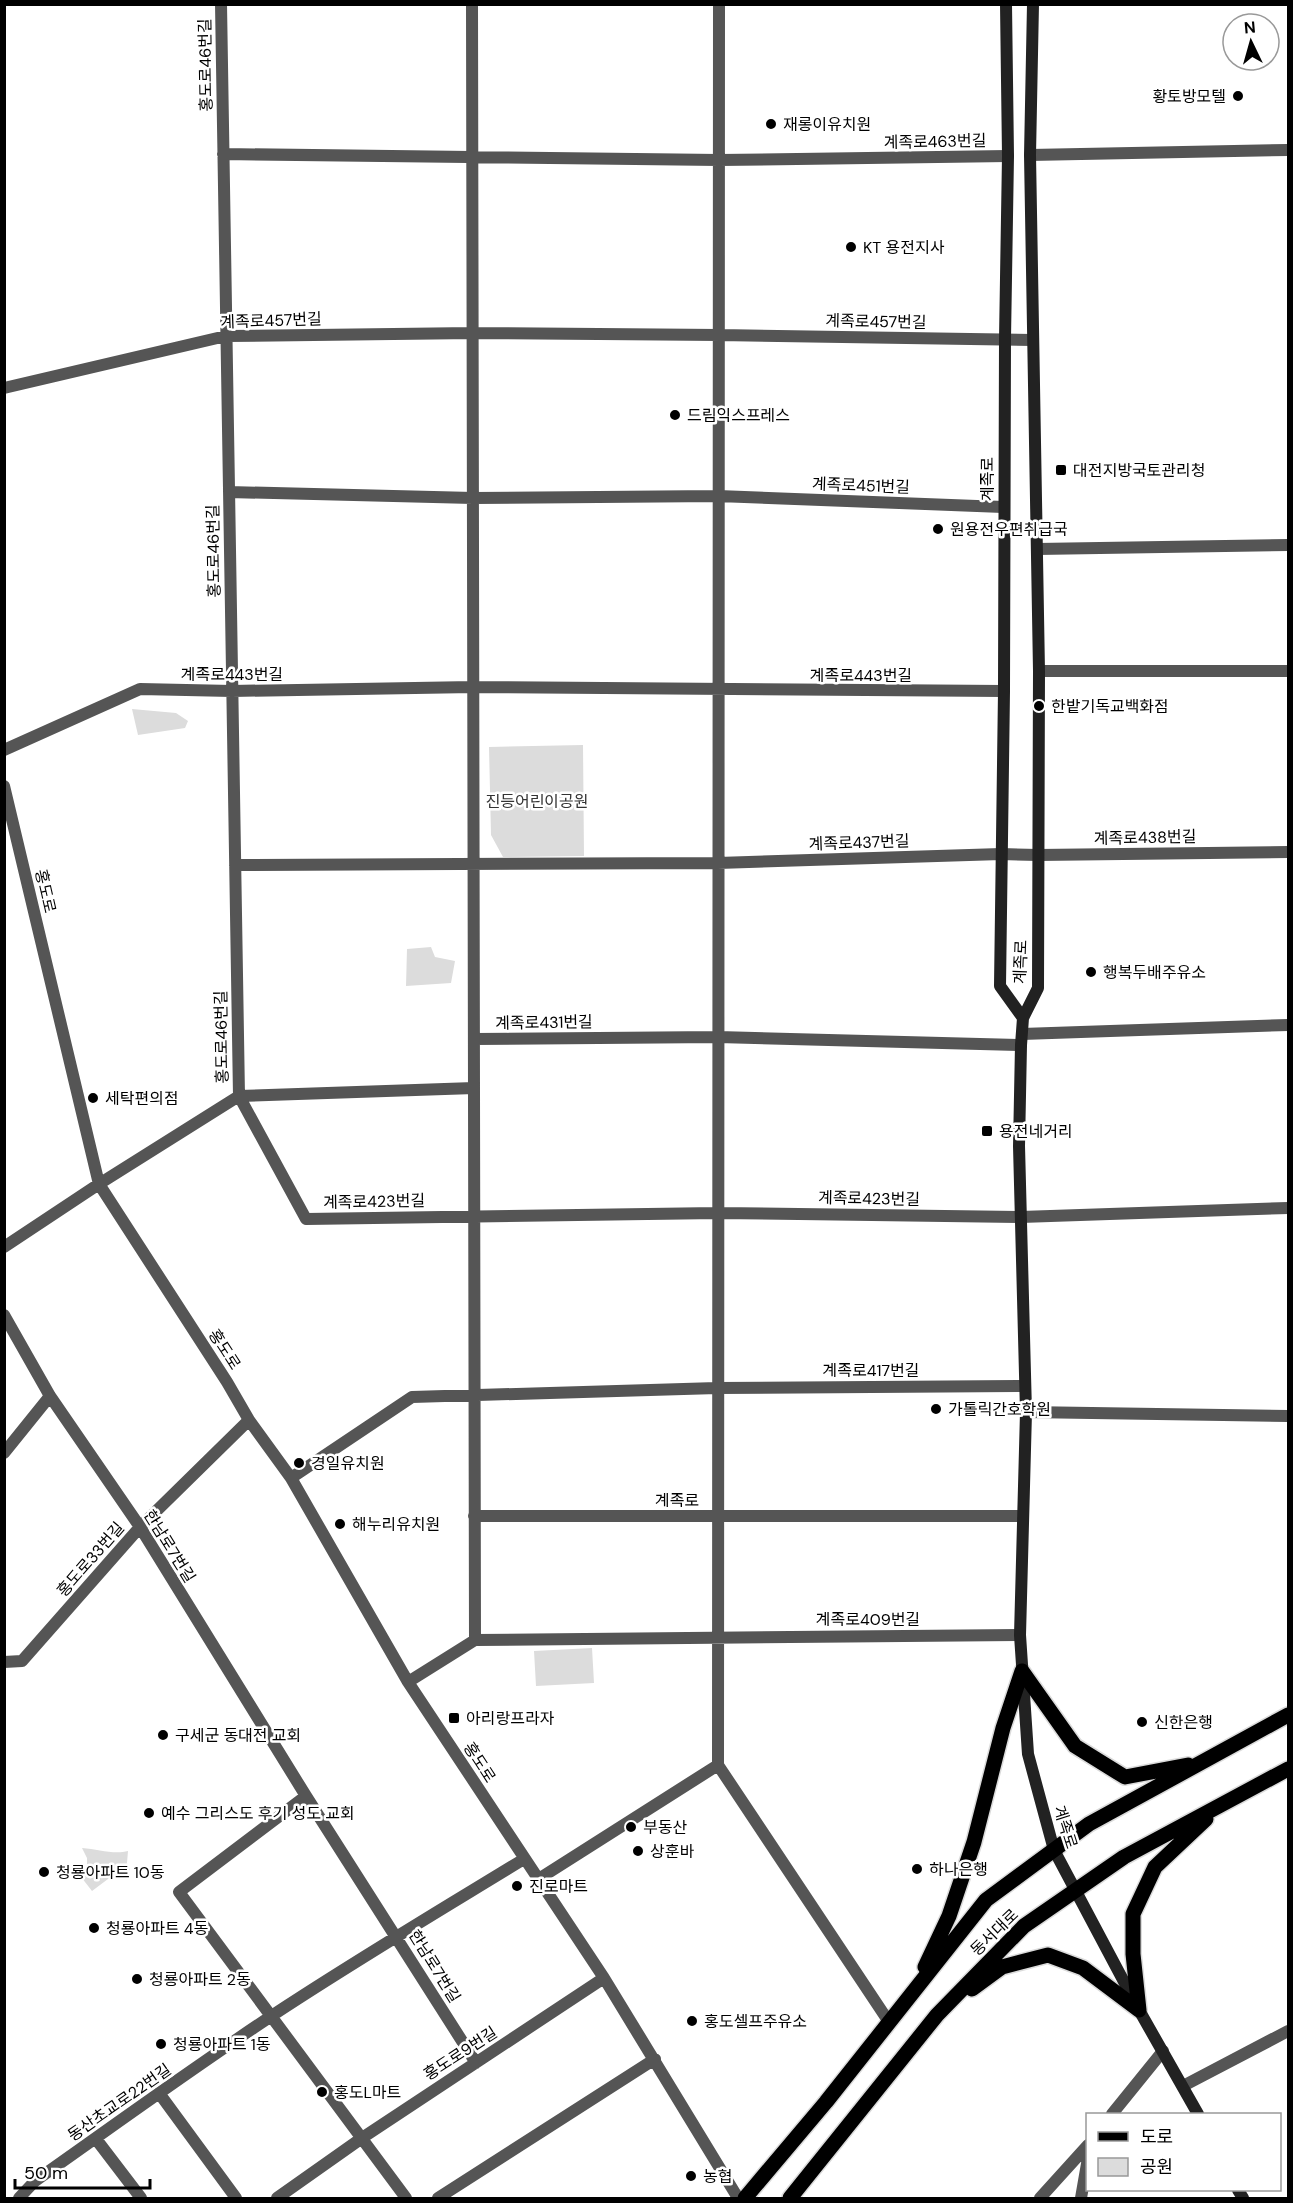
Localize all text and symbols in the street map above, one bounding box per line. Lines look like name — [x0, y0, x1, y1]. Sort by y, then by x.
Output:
north arrow — [1221, 12, 1281, 72]
text: N — [1243, 17, 1256, 39]
street label: 홍도로46번길 — [194, 18, 217, 112]
place label: 황토방모텔 — [1152, 86, 1226, 107]
marker: 황토방모텔 — [1231, 89, 1245, 103]
place label: 재롱이유치원 — [783, 114, 871, 135]
marker: 재롱이유치원 — [764, 117, 778, 131]
street label: 계족로463번길 — [883, 130, 987, 153]
place label: KT 용전지사 — [863, 237, 945, 258]
marker: KT 용전지사 — [844, 240, 858, 254]
street label: 계족로457번길 — [220, 308, 322, 333]
street label: 계족로457번길 — [825, 310, 927, 333]
place label: 드림익스프레스 — [687, 405, 790, 426]
marker: 드림익스프레스 — [668, 408, 682, 422]
street label: 계족로 — [977, 457, 998, 501]
place label: 대전지방국토관리청 — [1073, 460, 1205, 481]
marker: 대전지방국토관리청 — [1054, 463, 1068, 477]
street label: 계족로451번길 — [812, 473, 910, 498]
street label: 홍도로46번길 — [202, 504, 225, 598]
place label: 원용전우편취급국 — [950, 519, 1068, 540]
marker: 원용전우편취급국 — [931, 522, 945, 536]
street label: 계족로443번길 — [181, 664, 283, 685]
street label: 계족로443번길 — [810, 665, 912, 686]
place label: 한밭기독교백화점 — [1051, 696, 1169, 717]
marker: 한밭기독교백화점 — [1032, 699, 1046, 713]
park label: 진등어린이공원 — [485, 791, 589, 812]
street label: 계족로438번길 — [1094, 826, 1196, 849]
street label: 계족로437번길 — [808, 830, 910, 855]
street label: 홍도로 — [30, 867, 61, 915]
street label: 계족로 — [1009, 939, 1032, 984]
place label: 행복두배주유소 — [1103, 962, 1206, 983]
marker: 행복두배주유소 — [1084, 965, 1098, 979]
street label: 홍도로46번길 — [210, 990, 233, 1084]
street label: 계족로431번길 — [495, 1011, 593, 1034]
place label: 세탁편의점 — [105, 1088, 179, 1109]
marker: 세탁편의점 — [86, 1091, 100, 1105]
place label: 용전네거리 — [999, 1121, 1073, 1142]
marker: 용전네거리 — [980, 1124, 994, 1138]
street label: 계족로423번길 — [818, 1187, 920, 1210]
street label: 계족로423번길 — [323, 1190, 425, 1213]
street label: 홍도로 — [204, 1325, 246, 1374]
street label: 계족로417번길 — [823, 1360, 919, 1381]
place label: 가톨릭간호학원 — [948, 1399, 1051, 1420]
marker: 가톨릭간호학원 — [929, 1402, 943, 1416]
place label: 경일유치원 — [311, 1453, 385, 1474]
marker: 경일유치원 — [292, 1456, 306, 1470]
street label: 계족로 — [655, 1490, 699, 1511]
street label: 한남로7번길 — [139, 1506, 200, 1587]
place label: 해누리유치원 — [352, 1514, 440, 1535]
marker: 해누리유치원 — [333, 1517, 347, 1531]
street label: 홍도로33번길 — [52, 1518, 129, 1601]
street label: 계족로409번길 — [816, 1609, 920, 1630]
place label: 아리랑프라자 — [466, 1708, 555, 1729]
marker: 아리랑프라자 — [447, 1711, 461, 1725]
place label: 신한은행 — [1154, 1712, 1213, 1733]
marker: 신한은행 — [1135, 1715, 1149, 1729]
place label: 구세군 동대전 교회 — [175, 1725, 301, 1746]
marker: 구세군 동대전 교회 — [156, 1728, 170, 1742]
street label: 홍도로 — [459, 1738, 501, 1787]
place label: 예수 그리스도 후기 성도 교회 — [161, 1803, 355, 1824]
street label: 계족로 — [1049, 1803, 1082, 1852]
marker: 예수 그리스도 후기 성도 교회 — [142, 1806, 156, 1820]
place label: 부동산 — [643, 1817, 687, 1838]
marker: 부동산 — [624, 1820, 638, 1834]
place label: 상훈바 — [650, 1841, 694, 1862]
marker: 상훈바 — [631, 1844, 645, 1858]
place label: 하나은행 — [929, 1859, 988, 1880]
place label: 청룡아파트 10동 — [56, 1862, 165, 1883]
marker: 하나은행 — [910, 1862, 924, 1876]
marker: 청룡아파트 10동 — [37, 1865, 51, 1879]
place label: 진로마트 — [529, 1876, 588, 1897]
marker: 진로마트 — [510, 1879, 524, 1893]
street label: 동서대로 — [966, 1904, 1023, 1960]
place label: 청룡아파트 4동 — [106, 1918, 209, 1939]
marker: 청룡아파트 4동 — [87, 1921, 101, 1935]
street label: 한남로7번길 — [404, 1926, 465, 2007]
place label: 청룡아파트 2동 — [149, 1969, 251, 1990]
marker: 청룡아파트 2동 — [130, 1972, 144, 1986]
place label: 홍도셀프주유소 — [704, 2011, 807, 2032]
marker: 홍도셀프주유소 — [685, 2014, 699, 2028]
street label: 홍도로9번길 — [419, 2022, 501, 2085]
place label: 청룡아파트 1동 — [173, 2034, 271, 2055]
marker: 청룡아파트 1동 — [154, 2037, 168, 2051]
street label: 동산초교로22번길 — [64, 2059, 175, 2146]
place label: 홍도L마트 — [334, 2082, 401, 2103]
marker: 홍도L마트 — [315, 2085, 329, 2099]
legend — [1086, 2113, 1281, 2191]
text: 도로 — [1140, 2125, 1173, 2149]
scale bar — [15, 2152, 150, 2190]
text: 공원 — [1140, 2155, 1173, 2179]
text: 50 m — [24, 2161, 68, 2185]
place label: 농협 — [703, 2166, 732, 2187]
marker: 농협 — [684, 2169, 698, 2183]

